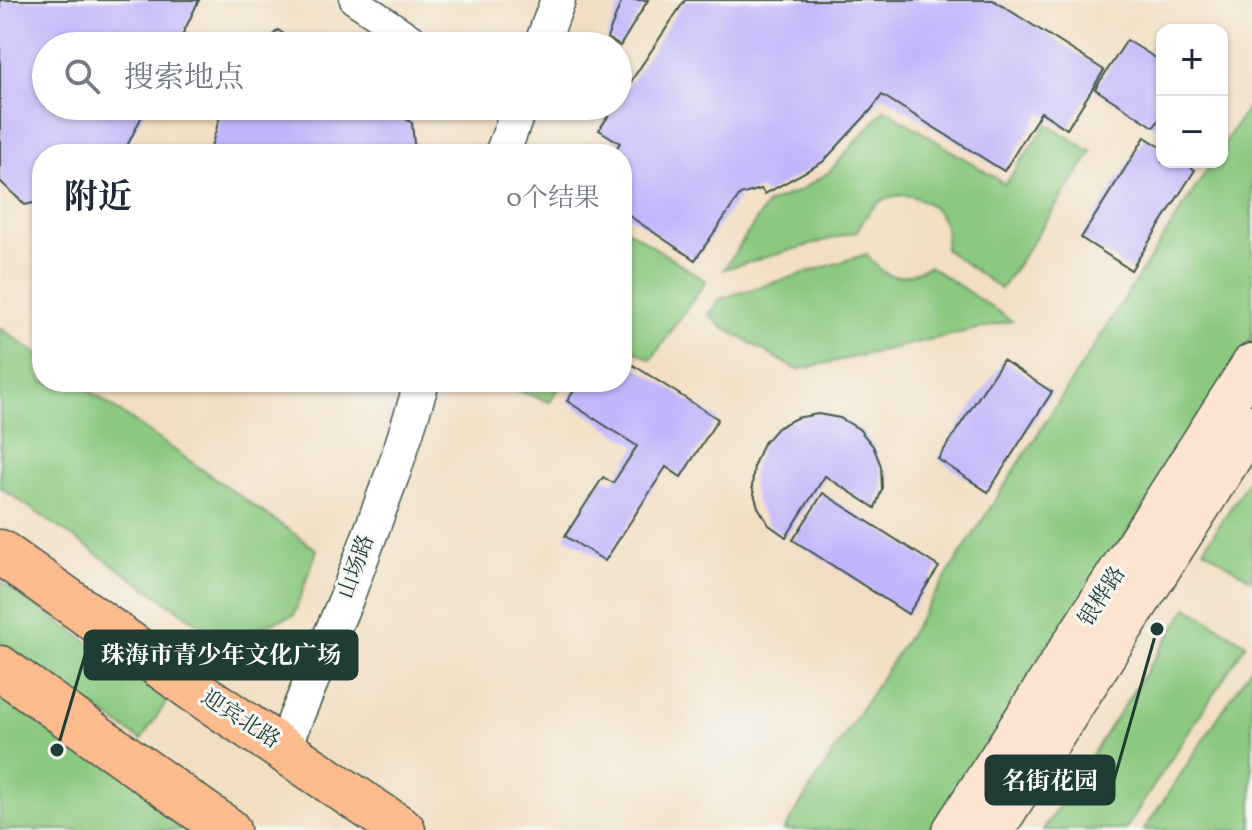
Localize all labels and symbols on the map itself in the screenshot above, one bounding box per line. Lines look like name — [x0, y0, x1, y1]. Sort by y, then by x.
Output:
street label: 山场路 — [331, 531, 383, 603]
street label: 银桦路 — [1072, 561, 1134, 633]
callout: 珠海市青少年文化广场 — [85, 631, 357, 679]
text: 珠海市青少年文化广场 — [101, 640, 341, 674]
street label: 迎宾北路 — [195, 683, 285, 757]
callout: 名街花园 — [986, 756, 1114, 804]
text: 名街花园 — [1002, 766, 1098, 800]

